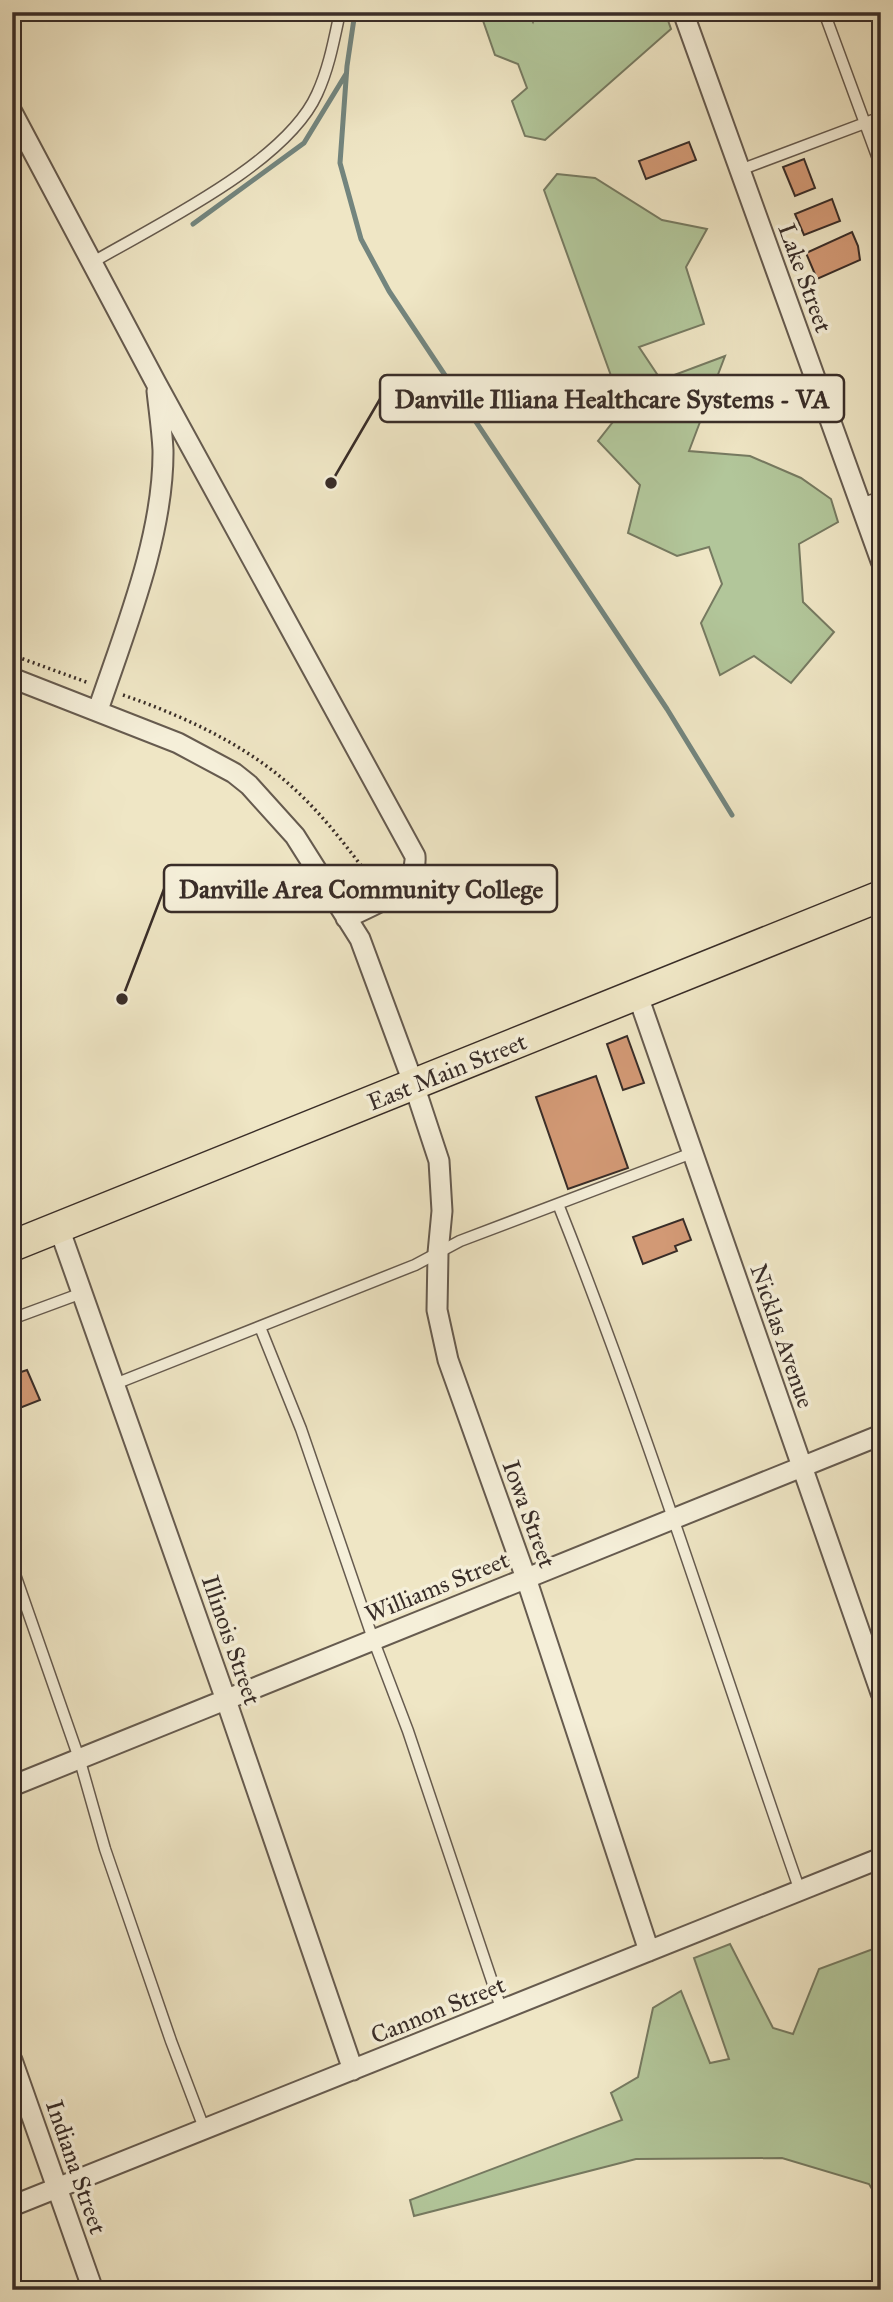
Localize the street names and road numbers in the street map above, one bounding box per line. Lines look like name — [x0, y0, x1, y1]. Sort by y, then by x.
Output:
street label: Lake Street — [771, 219, 839, 337]
street label: East Main Street — [363, 1026, 531, 1118]
street label: Nicklas Avenue — [743, 1260, 821, 1412]
street label: Iowa Street — [496, 1456, 563, 1572]
street label: Williams Street — [361, 1544, 514, 1630]
street label: Illinois Street — [195, 1571, 267, 1709]
street label: Cannon Street — [366, 1969, 510, 2051]
street label: Indiana Street — [39, 2096, 113, 2239]

